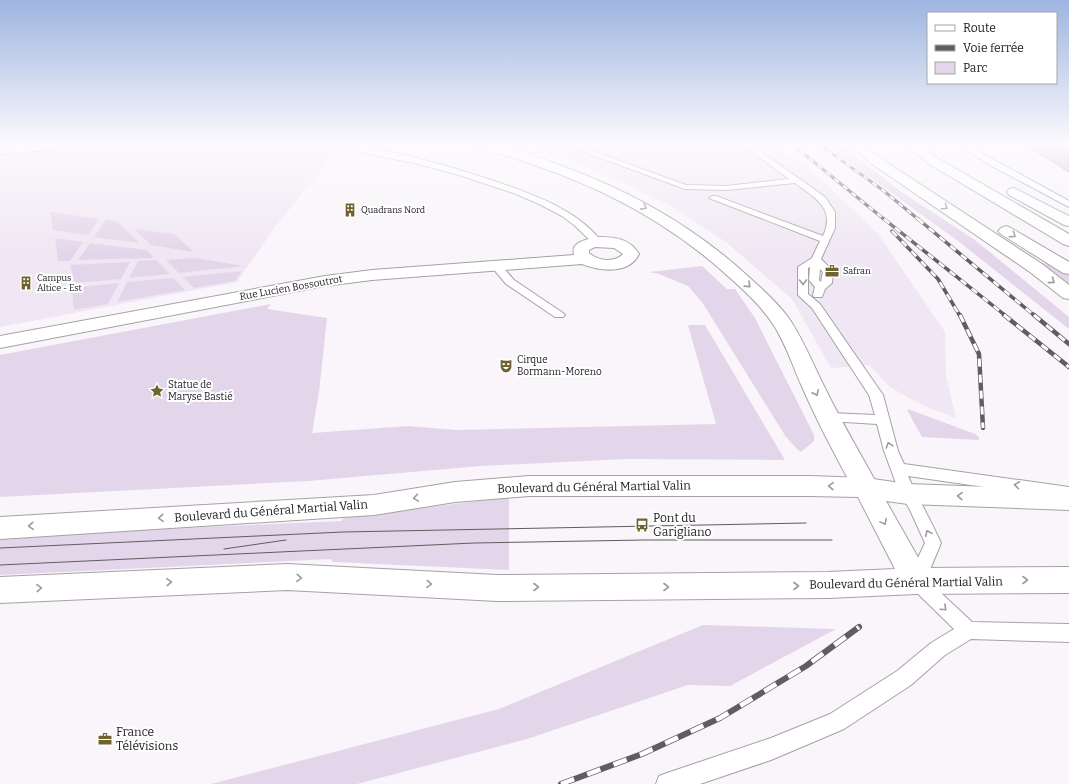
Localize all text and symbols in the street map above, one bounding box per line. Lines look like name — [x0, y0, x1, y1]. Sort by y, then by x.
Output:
legend — [927, 12, 1057, 84]
text: Route — [963, 21, 996, 35]
text: Voie ferrée — [963, 41, 1024, 55]
text: Parc — [963, 61, 988, 75]
building icon: Quadrans Nord — [342, 202, 358, 218]
one-way arrow — [640, 202, 647, 209]
one-way arrow — [941, 202, 948, 210]
place label: Quadrans Nord — [361, 205, 426, 215]
one-way arrow — [1009, 230, 1016, 238]
office icon: Safran — [824, 263, 840, 279]
place label: Safran — [843, 266, 871, 276]
place label: Campus Altice - Est — [37, 273, 83, 293]
street label: Rue Lucien Bossoutrot — [239, 273, 344, 303]
building icon: Campus Altice - Est — [18, 275, 34, 291]
one-way arrow — [1048, 276, 1055, 283]
one-way arrow — [799, 279, 807, 285]
one-way arrow — [743, 280, 750, 287]
place label: Cirque Bormann-Moreno — [517, 354, 602, 378]
theatre icon: Cirque Bormann-Moreno — [498, 358, 514, 374]
place label: Statue de Maryse Bastié — [168, 379, 233, 403]
place icon: Statue de Maryse Bastié — [149, 383, 165, 399]
one-way arrow — [811, 389, 819, 397]
one-way arrow — [885, 441, 894, 448]
street label: Boulevard du Général Martial Valin — [497, 478, 691, 496]
one-way arrow — [1013, 481, 1020, 490]
one-way arrow — [828, 482, 834, 491]
one-way arrow — [957, 492, 963, 500]
one-way arrow — [413, 493, 419, 502]
street label: Boulevard du Général Martial Valin — [174, 497, 369, 525]
place label: Pont du Garigliano — [653, 511, 712, 539]
one-way arrow — [158, 513, 164, 522]
bus stop icon: Pont du Garigliano — [634, 517, 650, 533]
one-way arrow — [879, 518, 887, 525]
one-way arrow — [28, 521, 34, 530]
one-way arrow — [925, 529, 933, 537]
one-way arrow — [296, 573, 302, 582]
street label: Boulevard du Général Martial Valin — [809, 574, 1003, 592]
one-way arrow — [1022, 576, 1028, 584]
one-way arrow — [166, 578, 172, 587]
one-way arrow — [426, 580, 432, 589]
one-way arrow — [793, 581, 799, 590]
one-way arrow — [663, 582, 669, 591]
one-way arrow — [533, 583, 539, 592]
one-way arrow — [36, 584, 42, 592]
one-way arrow — [939, 603, 947, 611]
place label: France Télévisions — [116, 725, 178, 753]
office icon: France Télévisions — [97, 731, 113, 747]

